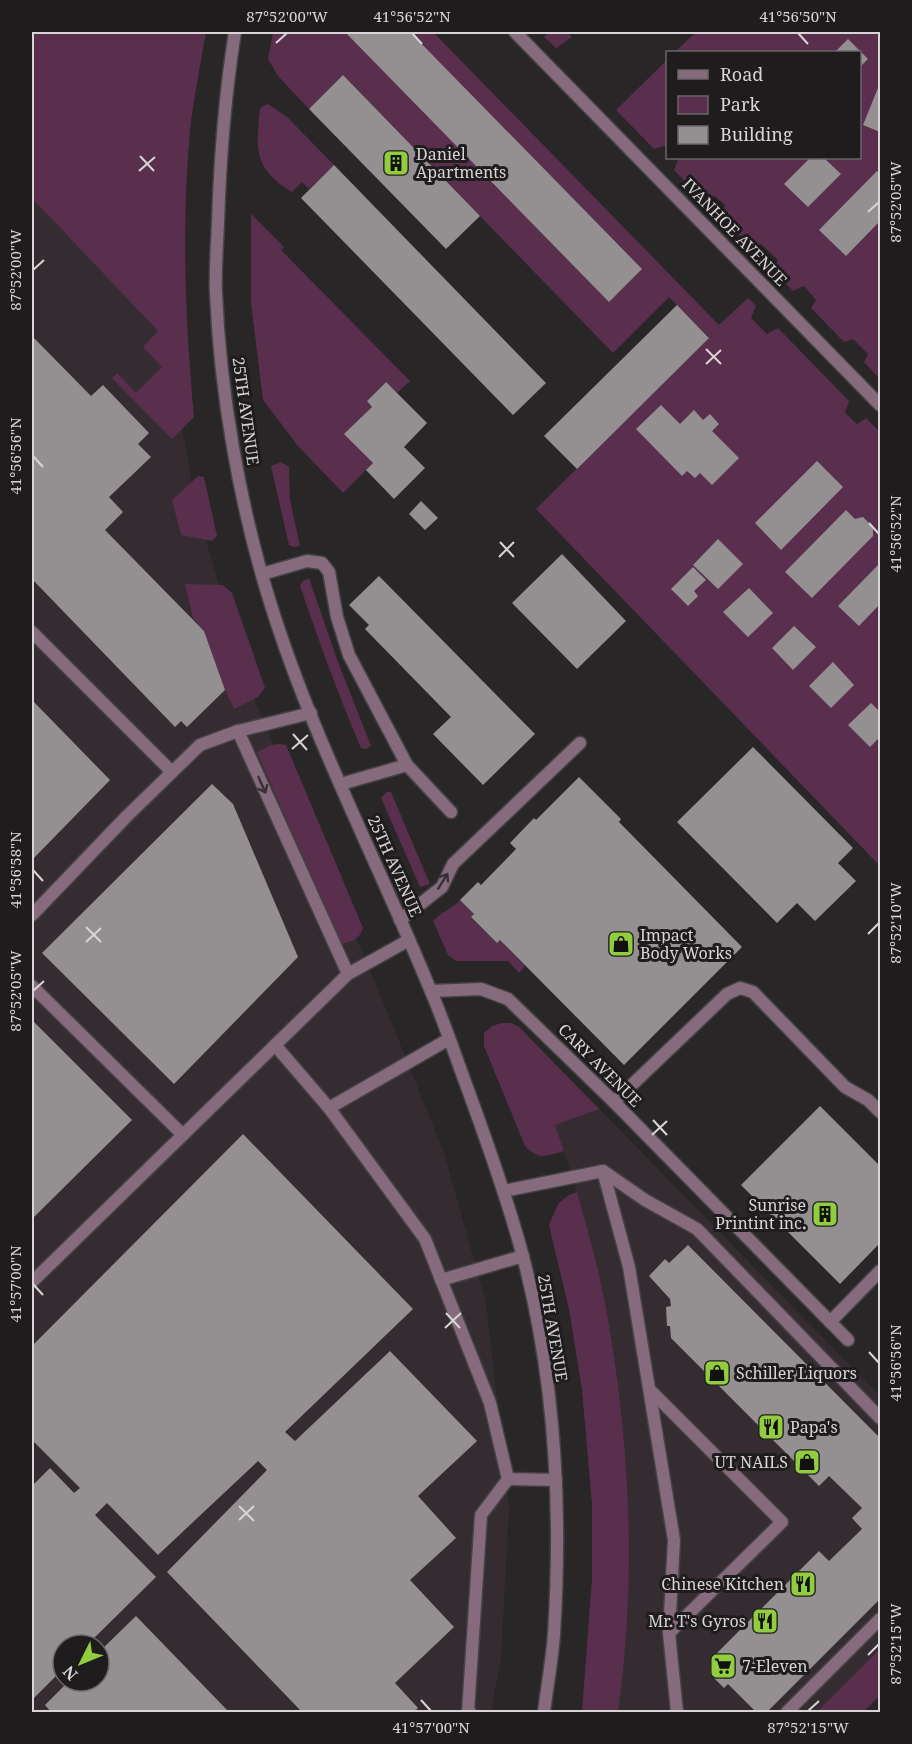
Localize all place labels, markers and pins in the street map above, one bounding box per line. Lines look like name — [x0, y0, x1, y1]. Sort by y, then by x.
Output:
place label: Daniel Apartments — [416, 143, 506, 183]
building icon: Daniel Apartments — [381, 148, 411, 178]
place label: Impact Body Works — [640, 924, 732, 964]
shop icon: Impact Body Works — [606, 929, 636, 959]
place label: Sunrise Printint inc. — [715, 1194, 806, 1234]
building icon: Sunrise Printint inc. — [810, 1199, 840, 1229]
shop icon: Schiller Liquors — [702, 1358, 732, 1388]
place label: Schiller Liquors — [736, 1362, 857, 1384]
restaurant icon: Papa's — [756, 1412, 786, 1442]
place label: Papa's — [790, 1416, 838, 1438]
shop icon: UT NAILS — [792, 1447, 822, 1477]
place label: UT NAILS — [715, 1451, 788, 1473]
restaurant icon: Chinese Kitchen — [788, 1569, 818, 1599]
place label: Chinese Kitchen — [661, 1573, 784, 1595]
restaurant icon: Mr. T's Gyros — [750, 1606, 780, 1636]
place label: Mr. T's Gyros — [648, 1610, 746, 1632]
supermarket icon: 7-Eleven — [708, 1651, 738, 1681]
place label: 7-Eleven — [742, 1655, 808, 1677]

